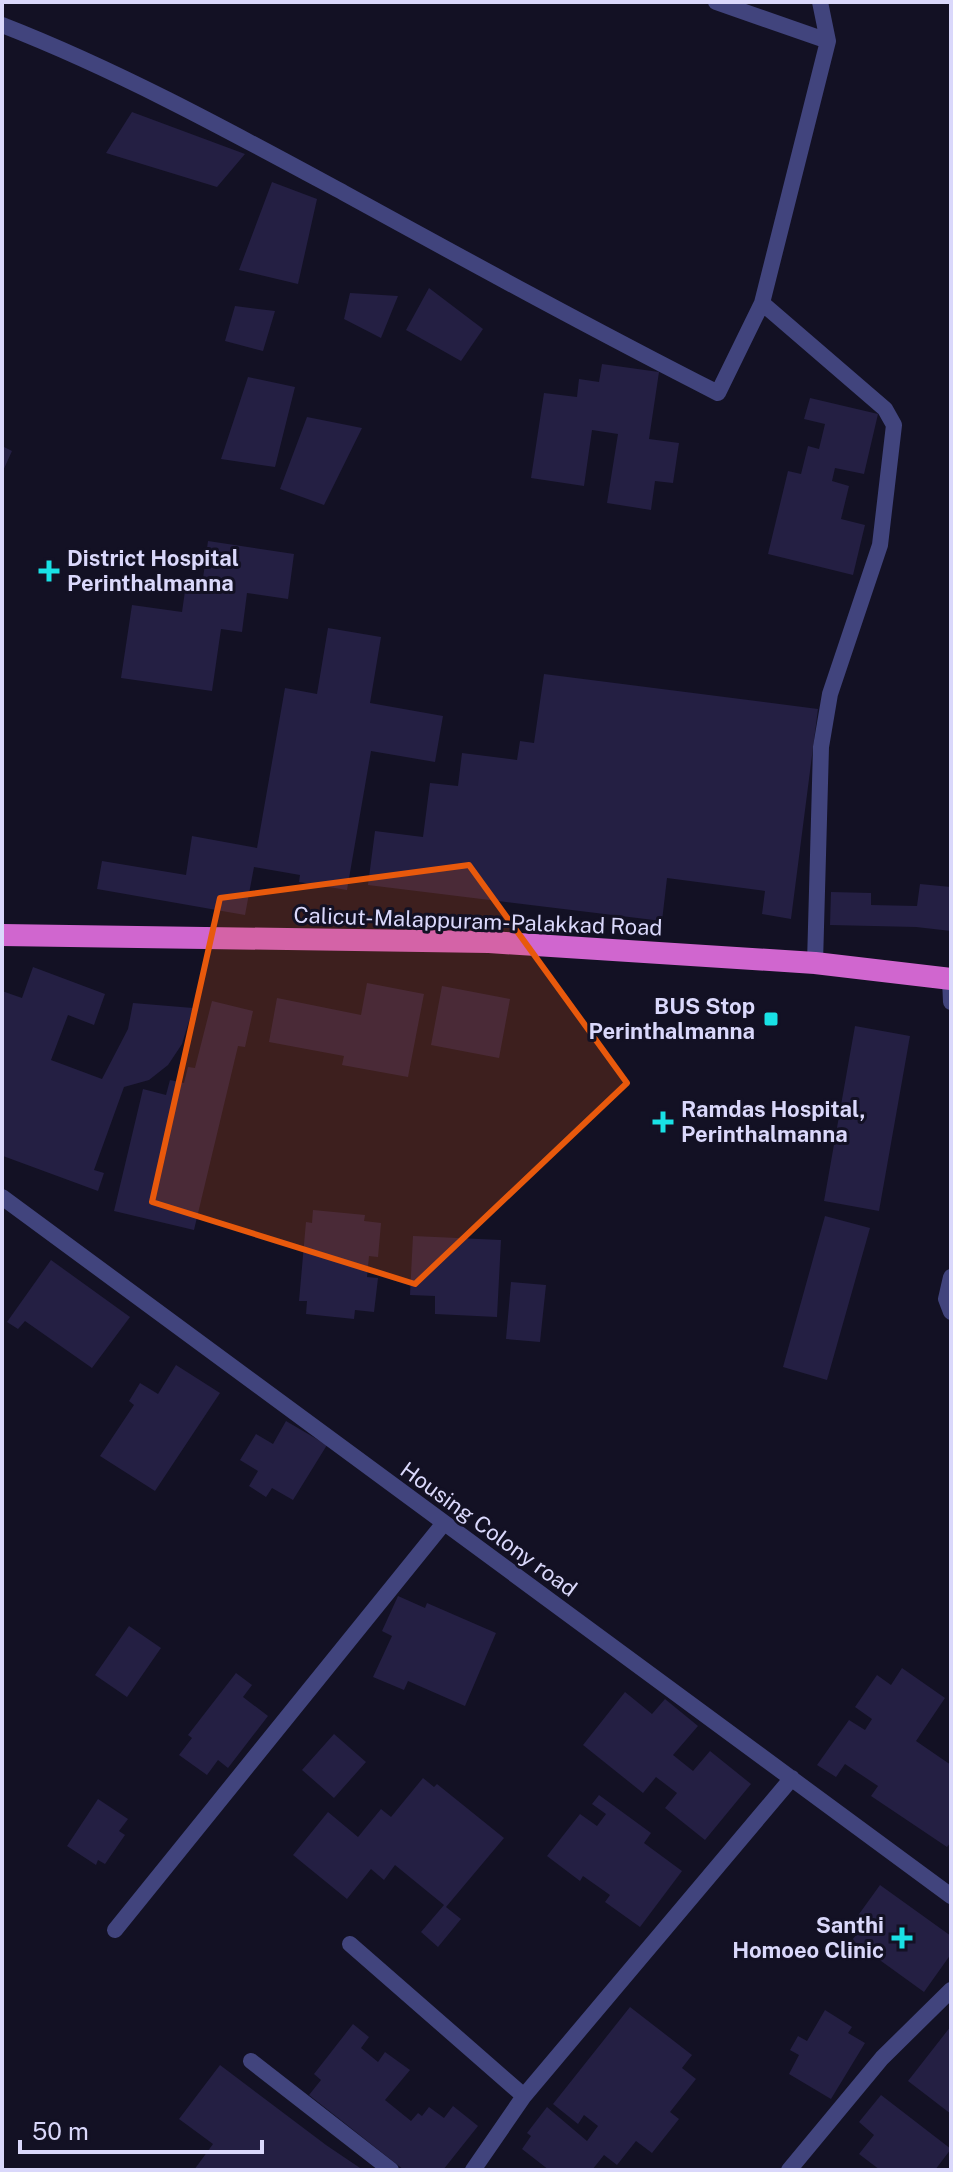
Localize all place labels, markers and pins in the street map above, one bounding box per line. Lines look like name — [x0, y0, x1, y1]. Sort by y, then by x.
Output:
place label: District Hospital Perinthalmanna — [67, 545, 239, 596]
marker: District Hospital Perinthalmanna — [38, 560, 60, 582]
place label: BUS Stop Perinthalmanna — [588, 993, 755, 1044]
marker: BUS Stop Perinthalmanna — [762, 1010, 780, 1028]
place label: Ramdas Hospital, Perinthalmanna — [681, 1096, 866, 1147]
marker: Ramdas Hospital, Perinthalmanna — [652, 1111, 674, 1133]
place label: Santhi Homoeo Clinic — [732, 1912, 884, 1963]
marker: Santhi Homoeo Clinic — [891, 1927, 913, 1949]

